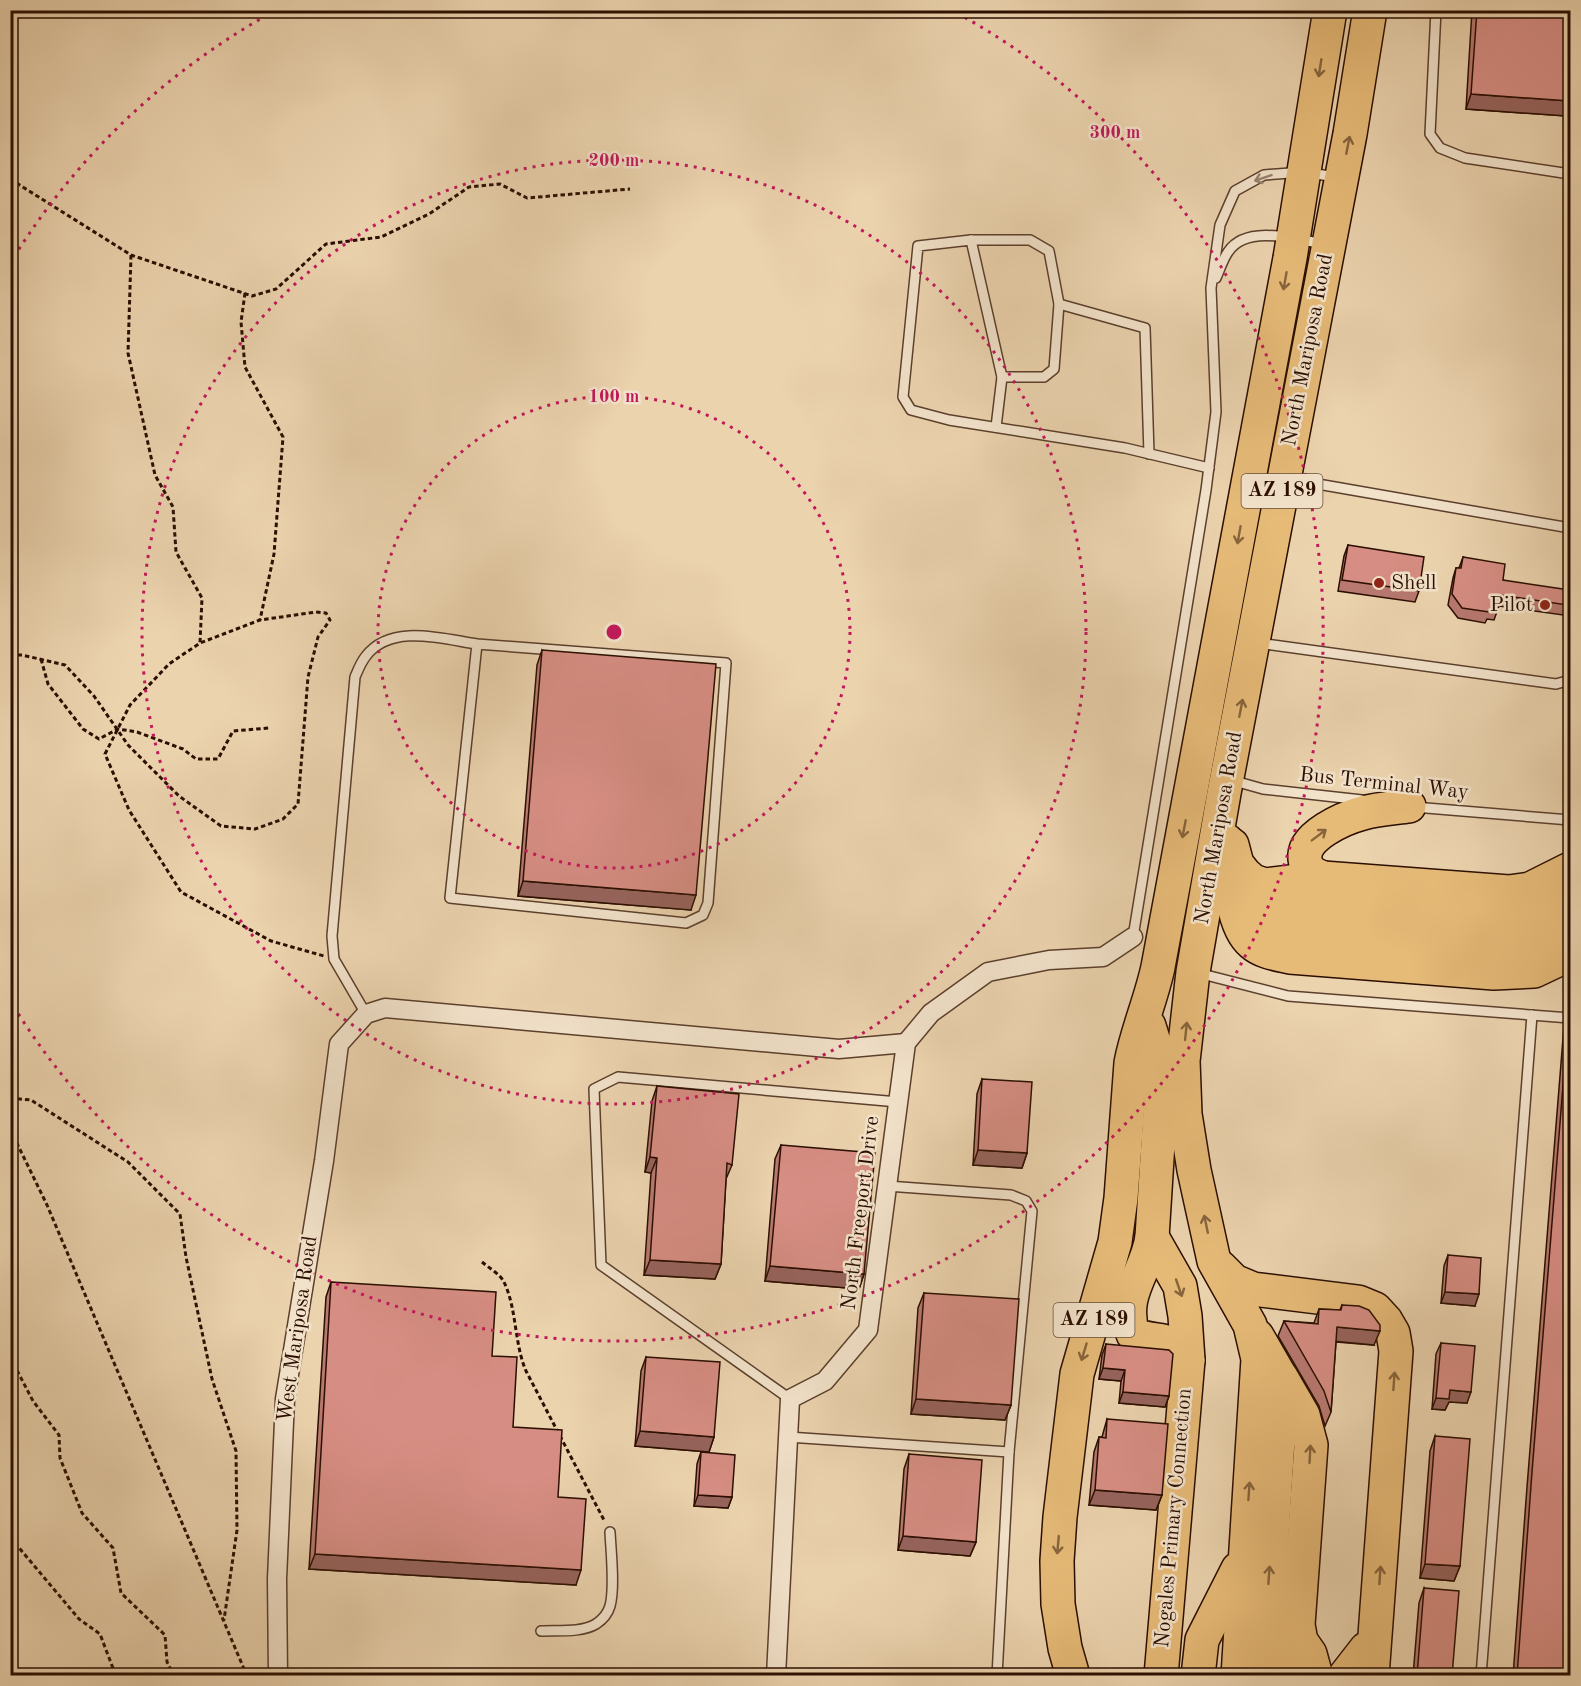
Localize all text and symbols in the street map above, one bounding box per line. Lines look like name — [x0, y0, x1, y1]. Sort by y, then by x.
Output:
one-way arrow — [1315, 58, 1326, 78]
text: 300 m — [1090, 124, 1140, 142]
one-way arrow — [1343, 136, 1354, 155]
text: 200 m — [589, 152, 639, 170]
one-way arrow — [1254, 173, 1273, 184]
street label: North Mariposa Road — [1279, 252, 1337, 448]
one-way arrow — [1279, 271, 1290, 291]
text: 100 m — [589, 388, 639, 406]
road number: AZ 189 — [1242, 474, 1322, 508]
one-way arrow — [1233, 525, 1244, 544]
place label: Shell — [1391, 573, 1437, 594]
marker: Shell — [1372, 576, 1386, 590]
place label: Pilot — [1490, 595, 1533, 616]
marker: Pilot — [1538, 598, 1552, 612]
centre of rings — [604, 622, 624, 642]
one-way arrow — [1236, 699, 1247, 718]
street label: North Mariposa Road — [1192, 730, 1246, 926]
street label: Bus Terminal Way — [1298, 765, 1470, 803]
one-way arrow — [1178, 819, 1189, 839]
one-way arrow — [1310, 829, 1326, 841]
one-way arrow — [1181, 1022, 1192, 1042]
street label: North Freeport Drive — [839, 1115, 883, 1311]
one-way arrow — [1200, 1215, 1211, 1234]
street label: West Mariposa Road — [275, 1234, 321, 1424]
one-way arrow — [1174, 1279, 1185, 1298]
road number: AZ 189 — [1054, 1303, 1134, 1337]
one-way arrow — [1078, 1343, 1089, 1362]
one-way arrow — [1389, 1371, 1400, 1391]
street label: Nogales Primary Connection — [1152, 1387, 1196, 1649]
one-way arrow — [1305, 1444, 1316, 1464]
one-way arrow — [1244, 1482, 1255, 1502]
one-way arrow — [1052, 1535, 1063, 1555]
one-way arrow — [1264, 1566, 1275, 1586]
one-way arrow — [1375, 1566, 1386, 1586]

